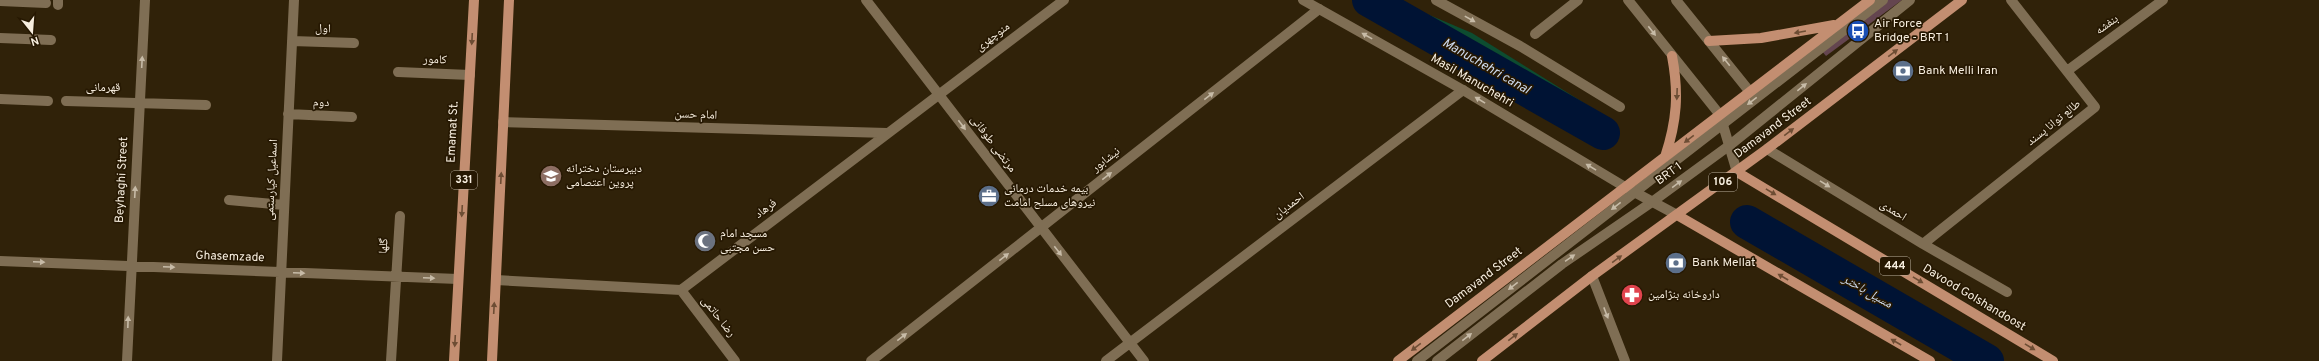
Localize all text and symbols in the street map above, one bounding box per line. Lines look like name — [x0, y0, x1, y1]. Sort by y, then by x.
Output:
street label: بنفشه — [2092, 11, 2122, 39]
north arrow — [12, 12, 52, 52]
one-way arrow — [1464, 15, 1476, 22]
place label: Air Force Bridge - BRT 1 — [1874, 16, 1949, 46]
bus stop icon: Air Force Bridge - BRT 1 — [1845, 18, 1871, 44]
street label: منوچهری — [973, 19, 1013, 55]
street label: اول — [315, 21, 331, 37]
one-way arrow — [1648, 25, 1657, 36]
one-way arrow — [1794, 30, 1806, 36]
text: N — [29, 33, 40, 48]
one-way arrow — [468, 33, 475, 45]
one-way arrow — [1361, 33, 1373, 40]
water label: Manuchehri canal — [1439, 35, 1533, 99]
one-way arrow — [1887, 49, 1898, 57]
street label: Masil Manuchehri — [1428, 51, 1516, 111]
street label: کامور — [422, 52, 447, 68]
one-way arrow — [139, 55, 145, 68]
one-way arrow — [1721, 56, 1730, 67]
bank icon: Bank Melli Iran — [1890, 58, 1916, 84]
place label: Bank Melli Iran — [1918, 63, 1998, 79]
street label: قهرمانی — [86, 80, 120, 96]
one-way arrow — [1797, 83, 1808, 91]
one-way arrow — [1673, 88, 1680, 100]
one-way arrow — [1203, 92, 1214, 100]
street label: Damavand Street — [1731, 94, 1815, 162]
street label: دوم — [312, 95, 330, 111]
one-way arrow — [1475, 96, 1485, 104]
one-way arrow — [1747, 96, 1757, 104]
street label: طالع توانا پسند — [2024, 96, 2084, 150]
street label: Emamat St. — [443, 101, 463, 163]
street label: امام حسن — [674, 106, 718, 124]
street label: مرتضی طوفانی — [966, 112, 1020, 176]
one-way arrow — [958, 120, 966, 131]
one-way arrow — [1784, 128, 1795, 136]
one-way arrow — [1684, 134, 1695, 143]
street label: Beyhaghi Street — [112, 136, 132, 224]
street label: اسماعیل کیارستمی — [262, 139, 282, 221]
street label: نیشابور — [1088, 144, 1124, 177]
street label: BRT 1 — [1652, 159, 1686, 189]
place label: دبیرستان دخترانه پروین اعتصامی — [566, 161, 642, 191]
school or university icon: دبیرستان دخترانه پروین اعتصامی — [538, 163, 564, 189]
one-way arrow — [1585, 164, 1597, 171]
road number: 331 — [451, 171, 477, 189]
one-way arrow — [497, 172, 504, 184]
one-way arrow — [1101, 172, 1112, 181]
road number: 106 — [1709, 173, 1737, 191]
one-way arrow — [1672, 180, 1683, 188]
one-way arrow — [1820, 180, 1830, 188]
place label: بیمه خدمات درمانی نیروهای مسلح امامت — [1004, 181, 1095, 211]
office icon: بیمه خدمات درمانی نیروهای مسلح امامت — [976, 183, 1002, 209]
one-way arrow — [131, 186, 138, 198]
one-way arrow — [1765, 188, 1777, 195]
street label: احمدیان — [1270, 189, 1308, 223]
street label: فرهاد — [752, 195, 780, 223]
street label: احمدی — [1877, 197, 1909, 225]
one-way arrow — [1610, 201, 1621, 210]
one-way arrow — [459, 205, 465, 218]
place label: مسجد امام حسن مجتبی — [720, 226, 775, 256]
mosque icon: مسجد امام حسن مجتبی — [692, 228, 718, 254]
street label: گلها — [375, 238, 393, 254]
street label: Damavand Street — [1442, 244, 1526, 312]
one-way arrow — [1054, 245, 1063, 256]
street label: Ghasemzade — [195, 248, 265, 266]
bank icon: Bank Mellat — [1663, 250, 1689, 276]
one-way arrow — [999, 252, 1010, 261]
one-way arrow — [1565, 254, 1576, 262]
one-way arrow — [1612, 255, 1622, 263]
place label: Bank Mellat — [1692, 255, 1755, 271]
road number: 444 — [1880, 257, 1910, 275]
one-way arrow — [33, 259, 46, 265]
street label: Davood Golshandoost — [1919, 261, 2029, 335]
one-way arrow — [163, 264, 176, 270]
one-way arrow — [293, 269, 305, 276]
water label: مسیل باختر — [1838, 271, 1895, 313]
one-way arrow — [1777, 273, 1789, 280]
one-way arrow — [423, 275, 435, 282]
one-way arrow — [1913, 276, 1923, 284]
one-way arrow — [1508, 281, 1519, 290]
pharmacy icon: داروخانه بنژامین — [1619, 282, 1645, 308]
place label: داروخانه بنژامین — [1648, 287, 1720, 303]
street label: رضا حاتمی — [697, 293, 739, 341]
one-way arrow — [491, 302, 498, 314]
one-way arrow — [1604, 307, 1610, 319]
one-way arrow — [125, 315, 131, 328]
one-way arrow — [897, 333, 908, 341]
one-way arrow — [1462, 333, 1473, 341]
one-way arrow — [1508, 333, 1519, 341]
one-way arrow — [452, 335, 459, 347]
one-way arrow — [1890, 338, 1902, 345]
one-way arrow — [1410, 343, 1421, 351]
one-way arrow — [2024, 343, 2036, 350]

